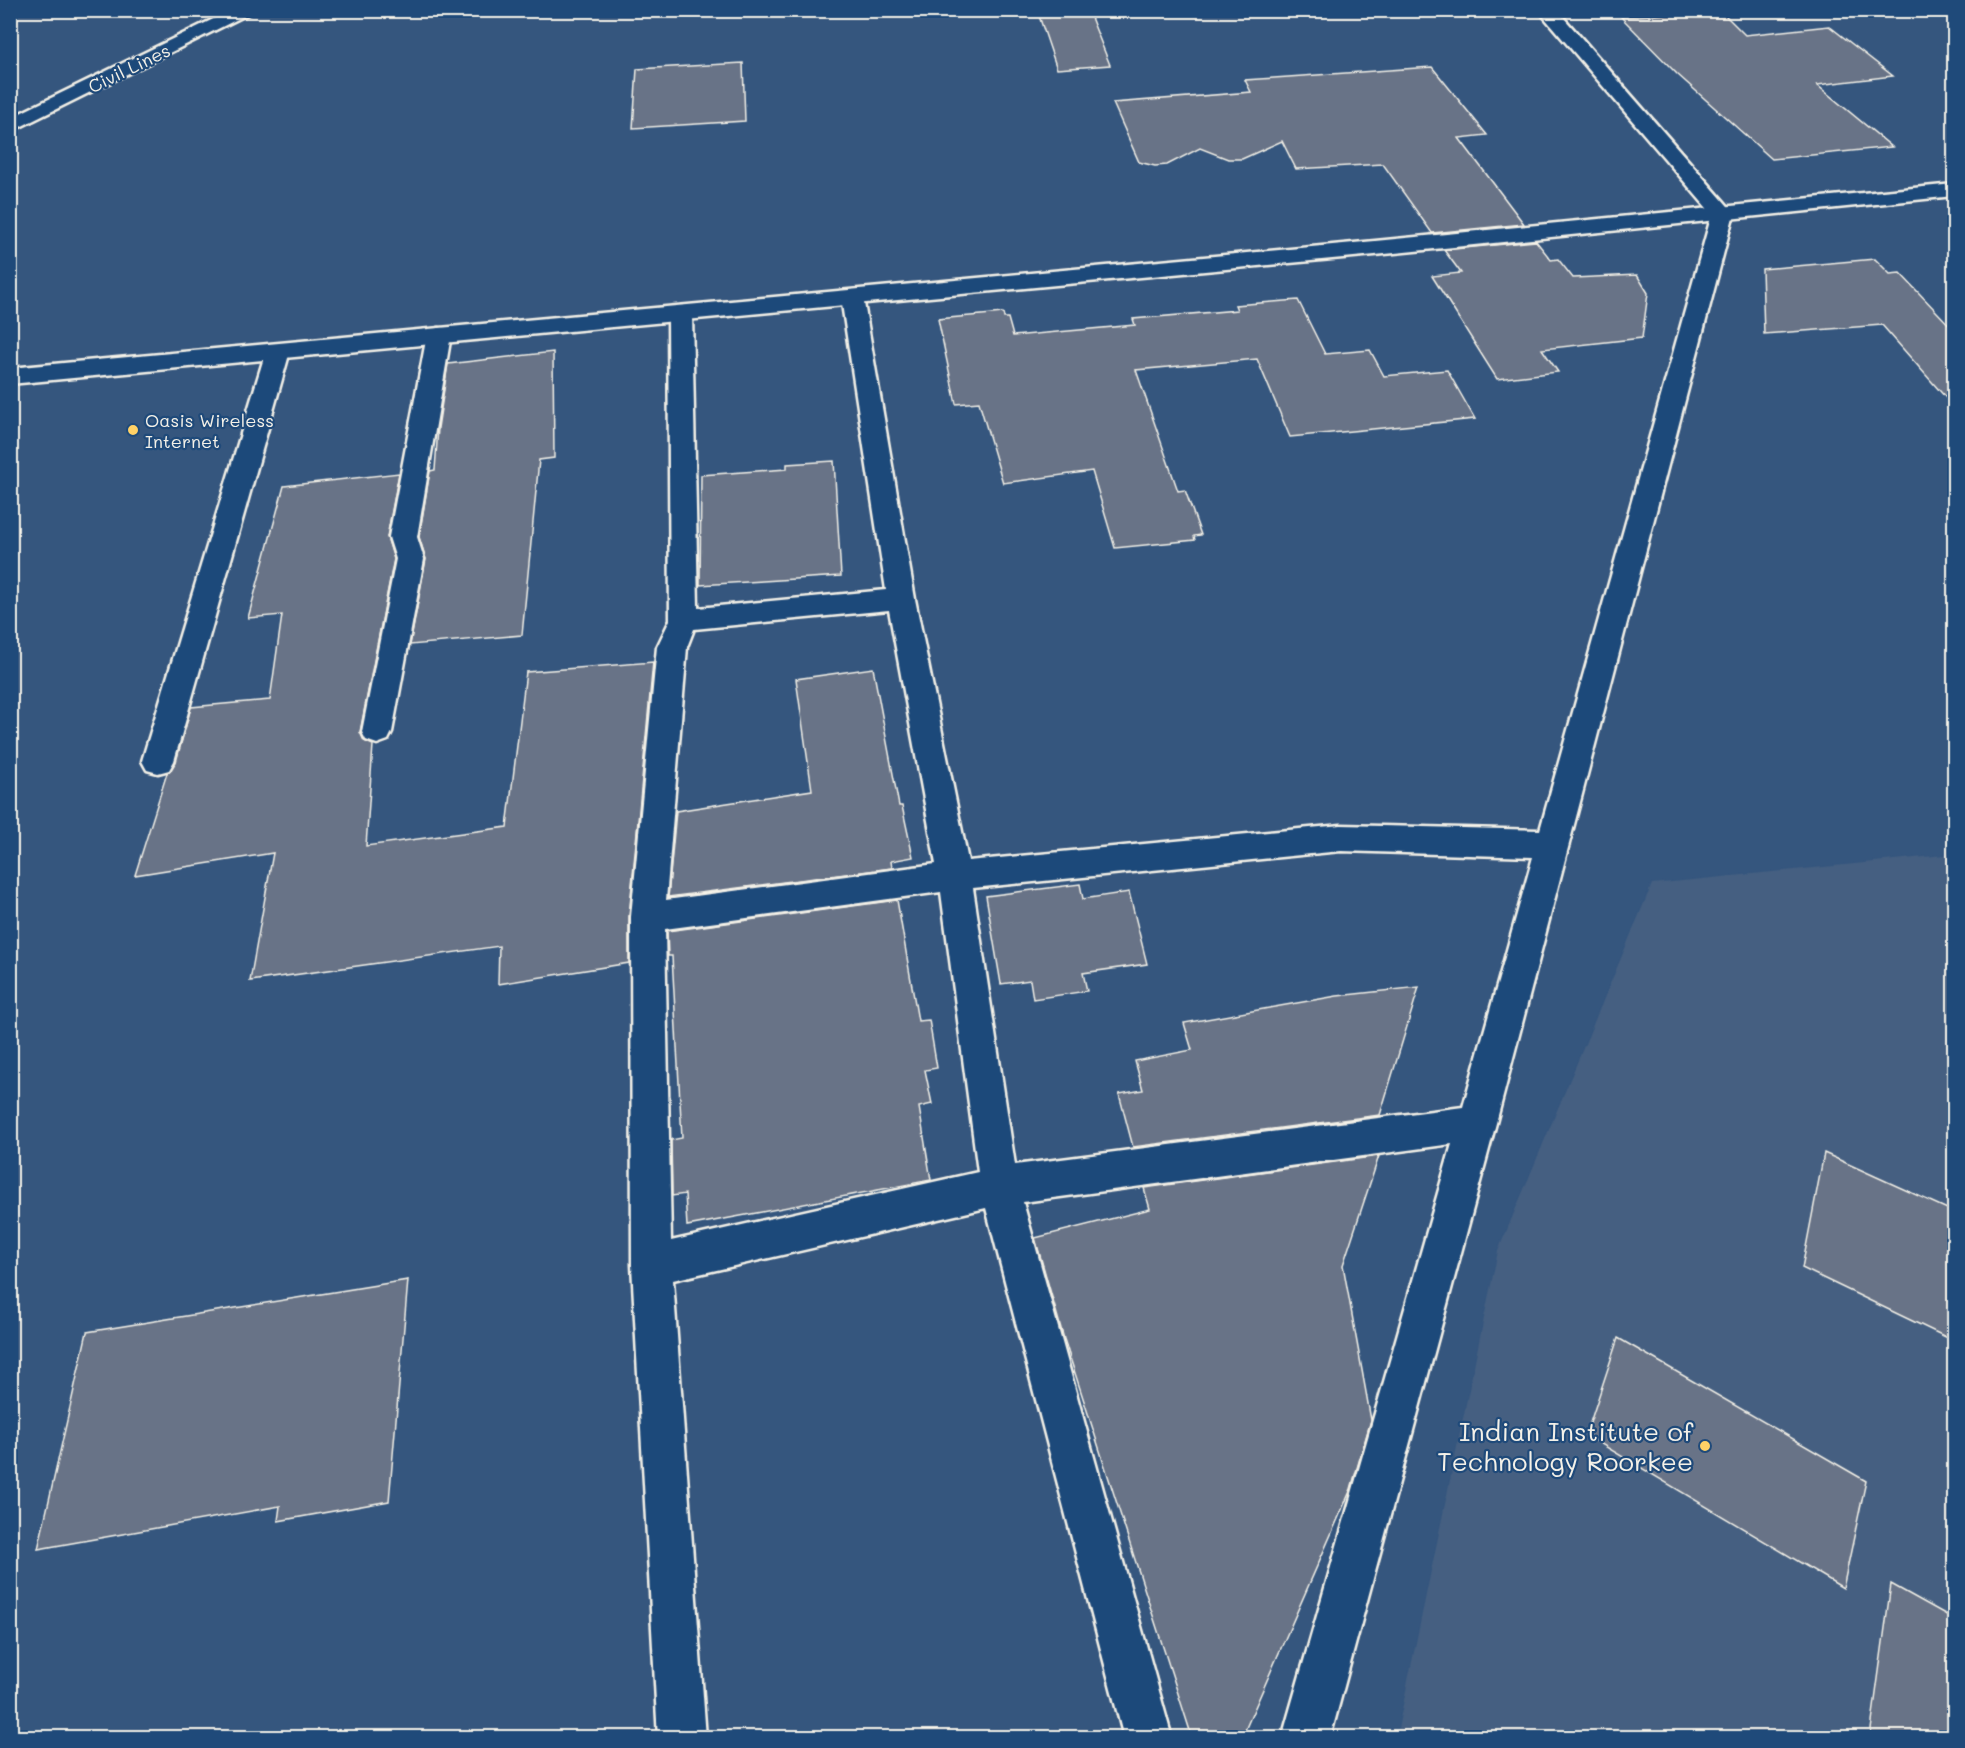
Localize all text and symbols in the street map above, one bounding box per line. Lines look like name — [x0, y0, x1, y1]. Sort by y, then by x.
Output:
street label: Civil Lines — [84, 38, 174, 98]
place label: Oasis Wireless Internet — [145, 408, 274, 453]
marker: Oasis Wireless Internet — [126, 423, 140, 437]
place label: Indian Institute of Technology Roorkee — [1437, 1414, 1694, 1478]
marker: Indian Institute of Technology Roorkee — [1698, 1439, 1712, 1453]

